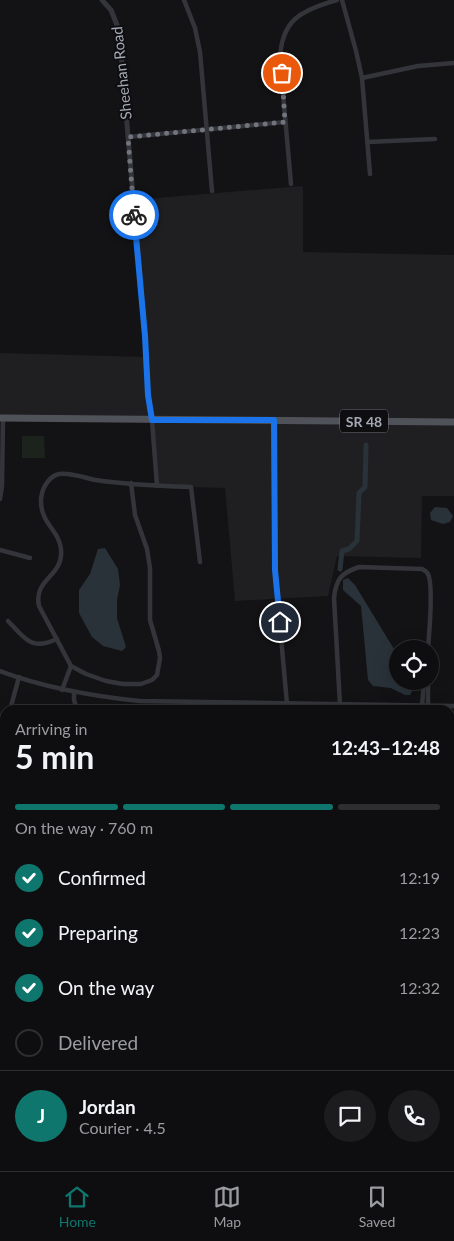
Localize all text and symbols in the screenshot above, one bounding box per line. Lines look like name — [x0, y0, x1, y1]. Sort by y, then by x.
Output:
street label: Sheehan Road — [107, 26, 135, 120]
pin — [261, 52, 303, 94]
icon: bag — [268, 59, 296, 87]
courier — [109, 190, 159, 240]
icon: bike — [120, 201, 148, 229]
road number: SR 48 — [340, 410, 388, 432]
pin — [259, 601, 301, 643]
icon: home — [266, 608, 294, 636]
map controls — [389, 640, 439, 690]
button: locate — [389, 640, 439, 690]
text: Arriving in — [15, 719, 88, 738]
text: 12:43–12:48 — [331, 736, 440, 759]
text: 5 min — [15, 737, 94, 776]
text: On the way · 760 m — [15, 818, 153, 837]
icon: check — [15, 864, 43, 892]
text: Confirmed — [58, 866, 146, 889]
text: 12:19 — [399, 868, 440, 887]
icon: check — [15, 919, 43, 947]
text: Preparing — [58, 921, 138, 944]
text: 12:23 — [399, 923, 440, 942]
icon: check — [15, 974, 43, 1002]
text: On the way — [58, 976, 154, 999]
text: 12:32 — [399, 978, 440, 997]
text: Delivered — [58, 1031, 138, 1054]
button: chat — [324, 1090, 376, 1142]
button: phone — [388, 1090, 440, 1142]
text: Jordan — [79, 1095, 136, 1118]
text: J — [37, 1104, 45, 1127]
text: Courier · 4.5 — [79, 1118, 166, 1137]
tab: Home — [59, 1183, 96, 1230]
tab: Map — [213, 1183, 241, 1230]
tab: Saved — [359, 1183, 395, 1230]

